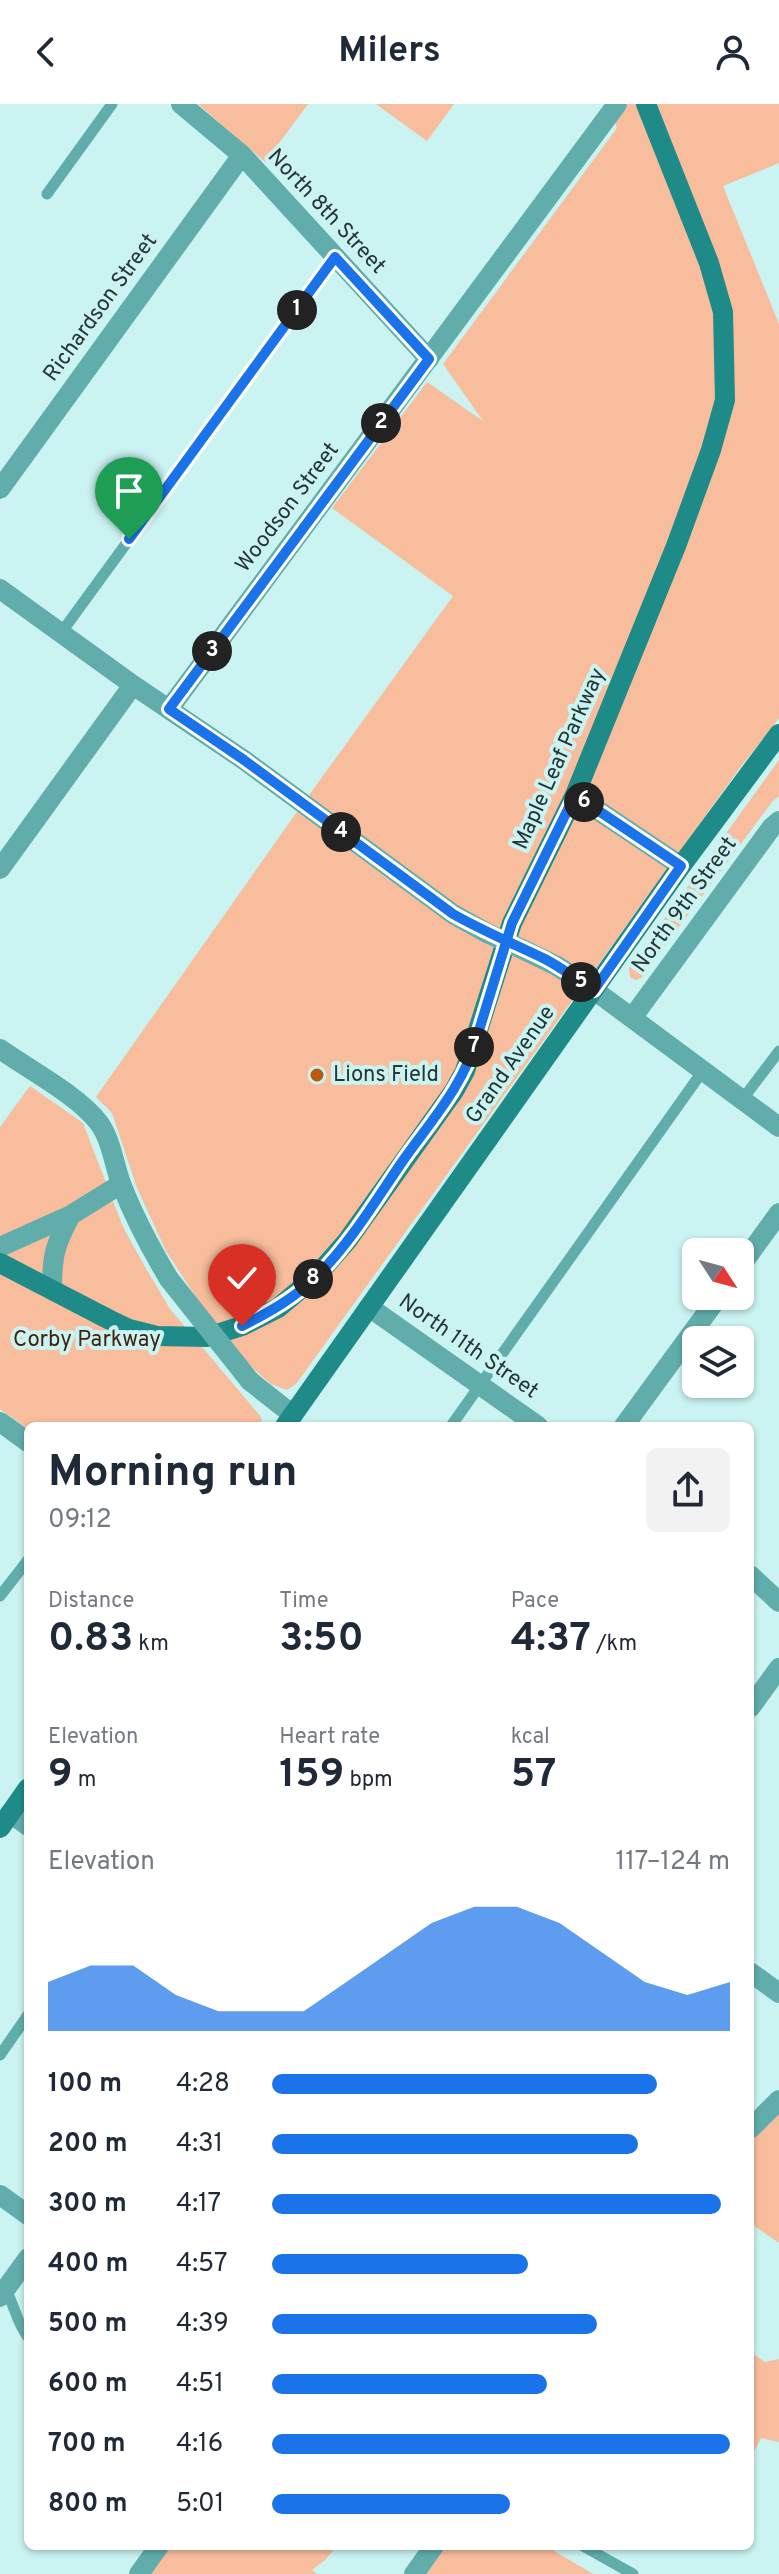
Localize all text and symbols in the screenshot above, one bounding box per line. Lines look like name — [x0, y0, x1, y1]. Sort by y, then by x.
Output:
text: Milers — [338, 29, 441, 75]
icon: back — [24, 30, 68, 74]
icon: person — [711, 30, 755, 74]
street label: North 8th Street — [261, 144, 391, 280]
street label: Richardson Street — [38, 229, 164, 387]
pin: 1 — [277, 290, 317, 330]
text: 1 — [293, 296, 301, 323]
pin: 2 — [361, 403, 401, 443]
text: 2 — [374, 409, 388, 436]
street label: Woodson Street — [230, 438, 346, 578]
pin — [95, 457, 163, 539]
icon: arrive — [107, 469, 151, 513]
pin: 3 — [192, 631, 232, 671]
text: 3 — [205, 637, 219, 664]
street label: Maple Leaf Parkway — [508, 664, 612, 854]
pin: 6 — [564, 782, 604, 822]
text: 6 — [577, 788, 591, 815]
pin: 4 — [321, 812, 361, 852]
text: 4 — [334, 818, 348, 845]
street label: North 9th Street — [627, 832, 743, 978]
pin: 5 — [561, 962, 601, 1002]
text: 5 — [574, 968, 588, 995]
street label: Grand Avenue — [460, 1001, 562, 1129]
pin: 7 — [454, 1027, 494, 1067]
text: 7 — [468, 1033, 480, 1060]
place label: Lions Field — [333, 1062, 439, 1089]
marker: Lions Field — [308, 1066, 326, 1084]
north arrow — [682, 1238, 754, 1310]
map controls — [682, 1238, 754, 1398]
pin — [208, 1244, 276, 1326]
icon: check — [220, 1256, 264, 1300]
pin: 8 — [293, 1259, 333, 1299]
text: 8 — [306, 1265, 320, 1292]
street label: North 11th Street — [393, 1289, 543, 1405]
button: layers — [682, 1326, 754, 1398]
park label: Corby Parkway — [13, 1327, 161, 1354]
text: Morning run — [48, 1446, 298, 1502]
button: share — [646, 1448, 730, 1532]
text: 09:12 — [48, 1504, 112, 1537]
text: Distance — [48, 1588, 134, 1615]
text: Time — [279, 1588, 329, 1615]
text: Pace — [511, 1588, 559, 1615]
text: 0.83 — [48, 1615, 133, 1665]
text: 3:50 — [279, 1615, 364, 1665]
text: 4:37 — [511, 1615, 591, 1665]
text: km — [133, 1631, 169, 1658]
text: /km — [591, 1631, 637, 1658]
text: Elevation — [48, 1724, 138, 1751]
text: Heart rate — [279, 1724, 380, 1751]
text: kcal — [511, 1724, 550, 1751]
text: 9 — [48, 1751, 73, 1801]
text: 159 — [279, 1751, 344, 1801]
text: 57 — [511, 1751, 557, 1801]
text: m — [73, 1767, 96, 1794]
text: bpm — [344, 1767, 393, 1794]
text: Elevation — [48, 1846, 155, 1879]
text: 117–124 m — [616, 1846, 730, 1879]
text: 100 m — [48, 2068, 122, 2101]
text: 4:28 — [176, 2068, 230, 2101]
text: 200 m — [48, 2128, 127, 2161]
text: 4:31 — [176, 2128, 223, 2161]
text: 300 m — [48, 2188, 127, 2221]
text: 4:17 — [176, 2188, 221, 2221]
text: 400 m — [48, 2248, 128, 2281]
text: 4:57 — [176, 2248, 227, 2281]
text: 500 m — [48, 2308, 127, 2341]
text: 4:39 — [176, 2308, 229, 2341]
text: 600 m — [48, 2368, 128, 2401]
text: 4:51 — [176, 2368, 224, 2401]
text: 700 m — [48, 2428, 126, 2461]
text: 4:16 — [176, 2428, 223, 2461]
text: 800 m — [48, 2488, 128, 2521]
text: 5:01 — [176, 2488, 224, 2521]

